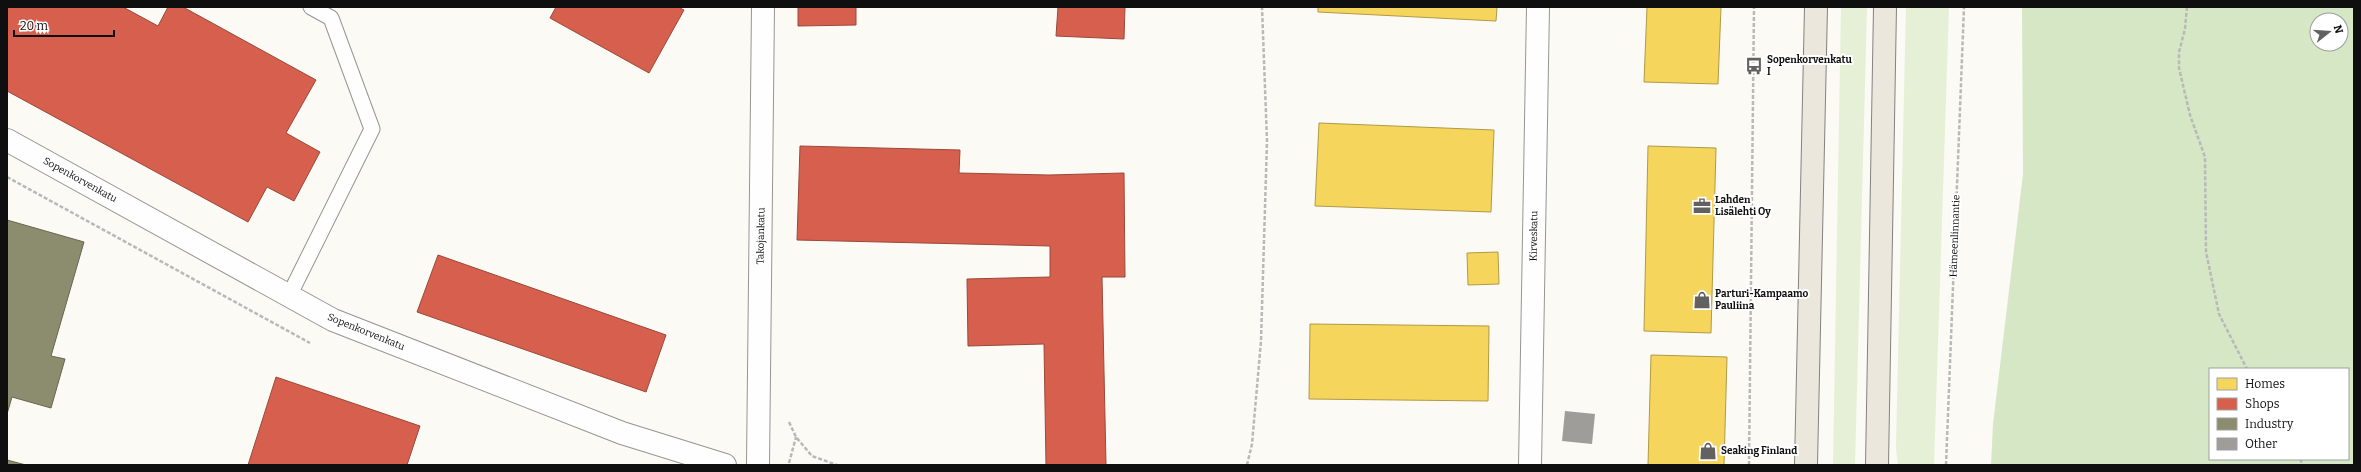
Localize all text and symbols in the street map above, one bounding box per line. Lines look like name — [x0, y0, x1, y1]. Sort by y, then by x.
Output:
scale bar — [14, 12, 114, 38]
north arrow — [2309, 12, 2349, 52]
text: 20 m — [20, 19, 49, 33]
text: N — [2331, 23, 2346, 36]
place label: Sopenkorvenkatu I — [1767, 54, 1852, 78]
bus stop icon: Sopenkorvenkatu I — [1744, 56, 1764, 76]
street label: Sopenkorvenkatu — [41, 155, 119, 205]
place label: Lahden Lisälehti Oy — [1715, 194, 1771, 218]
street label: Hämeenlinnantie — [1948, 195, 1962, 277]
office icon: Lahden Lisälehti Oy — [1692, 196, 1712, 216]
street label: Takojankatu — [755, 207, 767, 265]
street label: Kirveskatu — [1528, 211, 1540, 261]
place label: Parturi-Kampaamo Pauliina — [1715, 288, 1809, 312]
shop icon: Parturi-Kampaamo Pauliina — [1692, 290, 1712, 310]
street label: Sopenkorvenkatu — [326, 311, 406, 353]
legend — [2209, 368, 2349, 460]
text: Homes — [2245, 377, 2285, 391]
text: Shops — [2245, 397, 2280, 411]
text: Industry — [2245, 417, 2294, 431]
text: Other — [2245, 437, 2278, 451]
shop icon: Seaking Finland — [1698, 441, 1718, 461]
place label: Seaking Finland — [1721, 445, 1797, 457]

